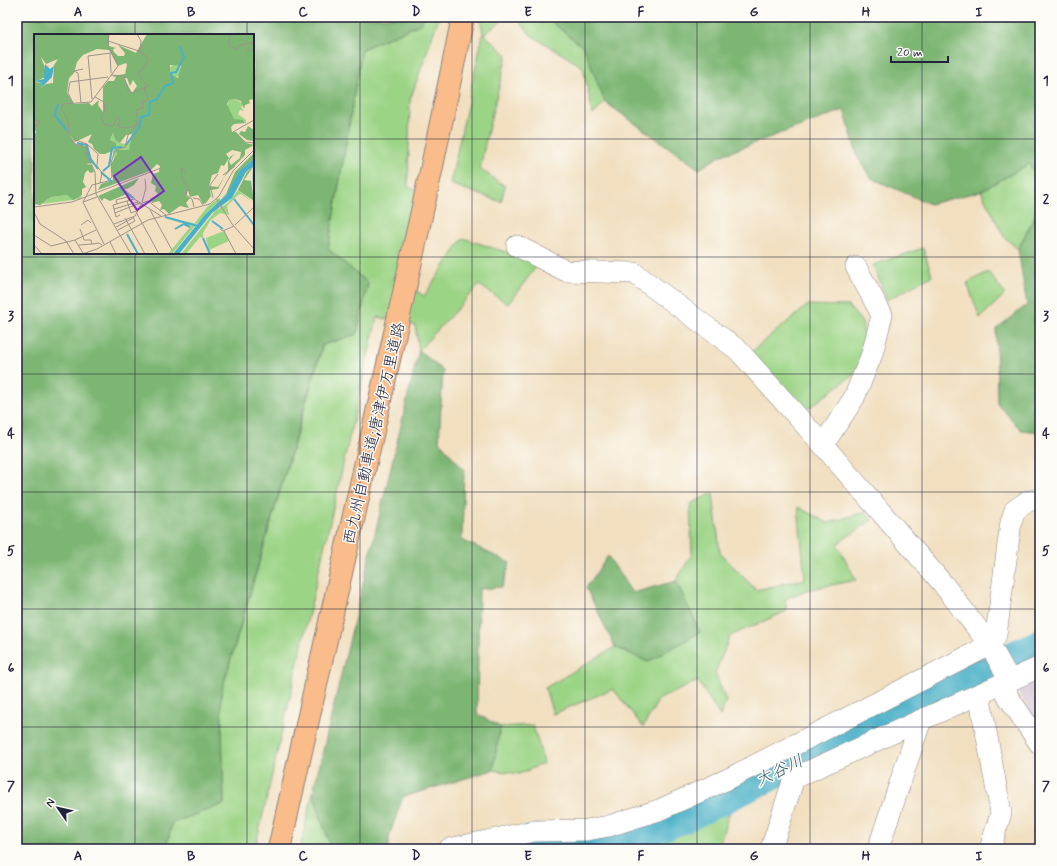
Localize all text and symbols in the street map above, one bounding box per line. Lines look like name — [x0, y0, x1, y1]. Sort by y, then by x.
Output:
text: A — [74, 4, 82, 21]
text: B — [187, 4, 196, 21]
text: C — [298, 4, 308, 21]
text: D — [412, 4, 421, 21]
text: E — [524, 4, 532, 21]
text: F — [638, 4, 645, 21]
text: G — [750, 4, 759, 21]
text: H — [862, 4, 871, 21]
text: I — [976, 4, 983, 21]
inset map — [34, 34, 254, 254]
scale bar — [891, 38, 948, 64]
text: 20 m — [897, 45, 923, 61]
text: 1 — [8, 73, 14, 90]
text: 1 — [1043, 73, 1049, 90]
text: 2 — [8, 191, 15, 208]
text: 2 — [1043, 191, 1050, 208]
text: 3 — [8, 308, 14, 325]
text: 3 — [1043, 308, 1049, 325]
street label: 西九州自動車道;唐津伊万里道路 — [339, 320, 410, 547]
text: 4 — [7, 426, 15, 443]
text: 4 — [1042, 426, 1050, 443]
text: 5 — [7, 543, 15, 560]
text: 5 — [1042, 543, 1050, 560]
text: 6 — [8, 660, 15, 677]
text: 6 — [1043, 660, 1050, 677]
water label: 大谷川 — [752, 750, 807, 792]
text: 7 — [7, 778, 15, 795]
text: 7 — [1042, 778, 1050, 795]
north arrow — [38, 788, 78, 828]
text: N — [43, 796, 58, 810]
text: A — [74, 848, 82, 865]
text: B — [187, 848, 196, 865]
text: C — [298, 848, 308, 865]
text: D — [412, 848, 421, 865]
text: E — [524, 848, 532, 865]
text: F — [638, 848, 645, 865]
text: G — [750, 848, 759, 865]
text: H — [862, 848, 871, 865]
text: I — [976, 848, 983, 865]

